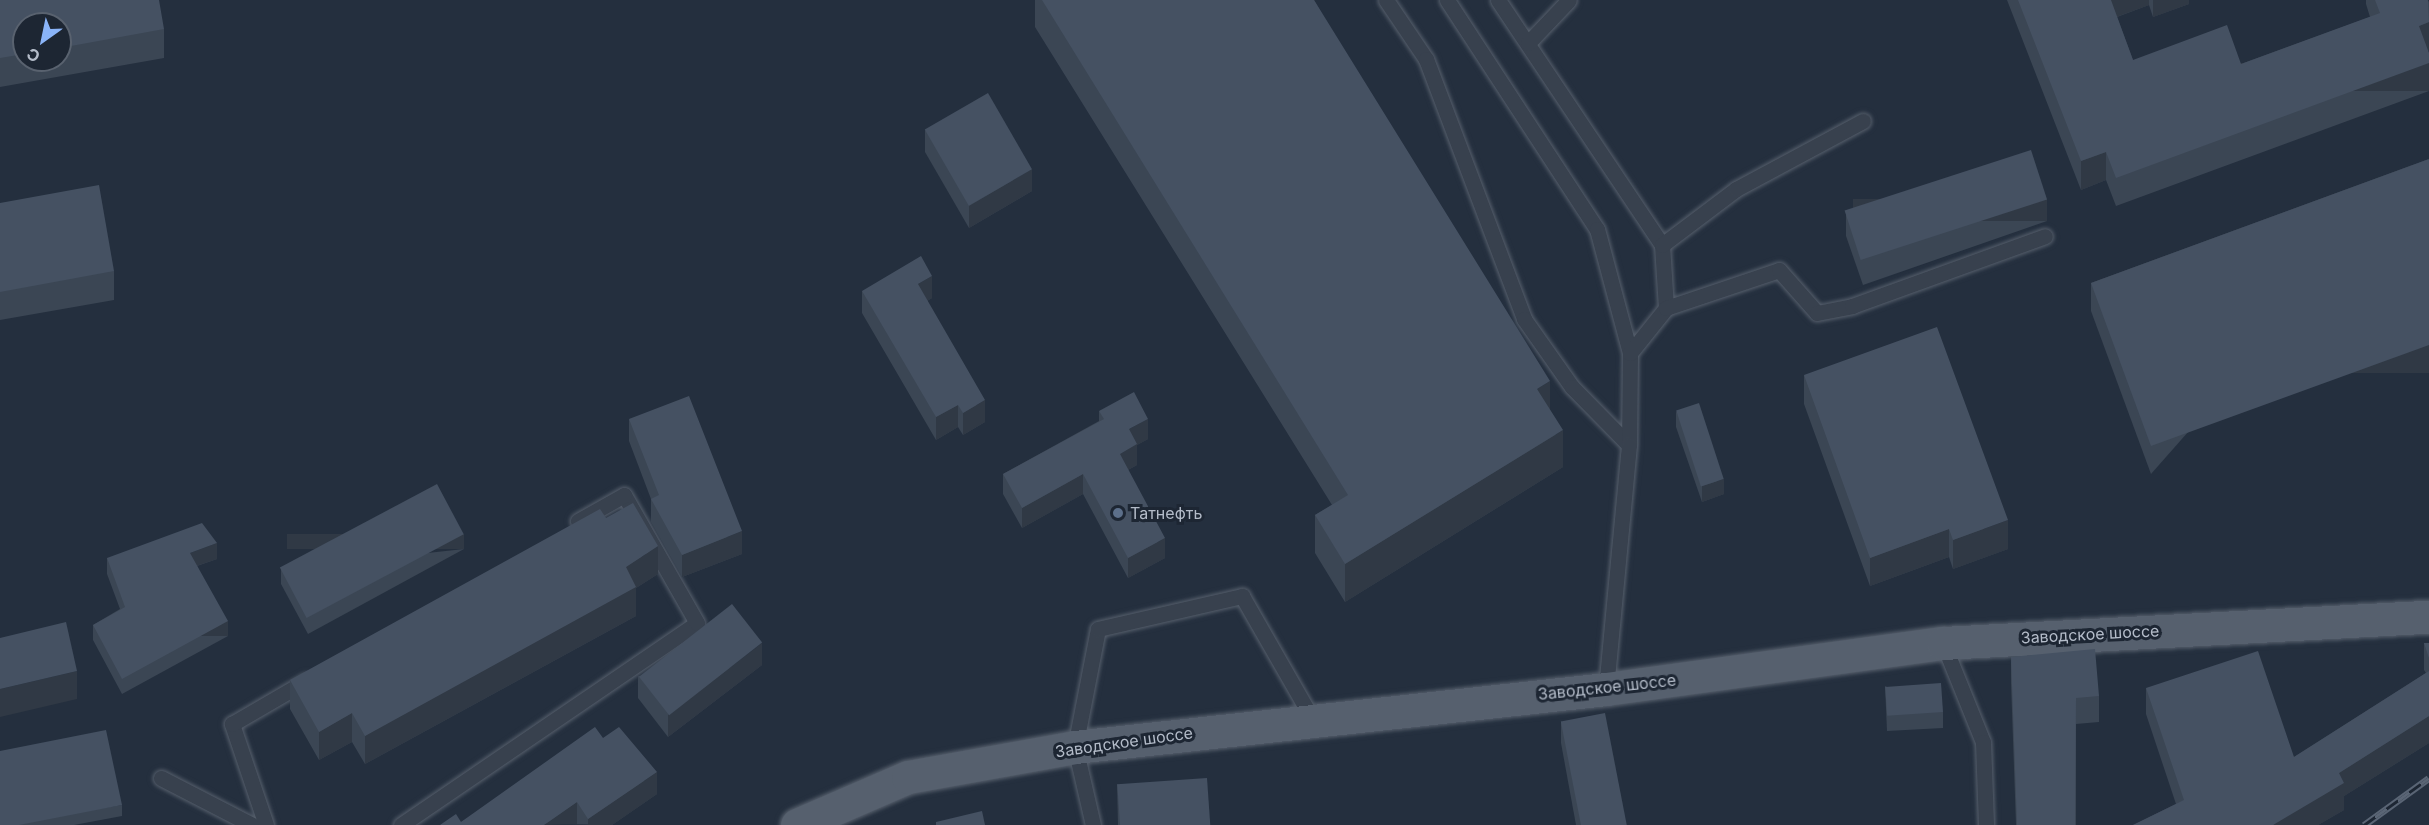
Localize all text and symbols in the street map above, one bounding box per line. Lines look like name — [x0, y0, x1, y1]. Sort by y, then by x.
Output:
north arrow — [12, 12, 72, 72]
text: С — [23, 44, 44, 67]
place label: Татнефть — [1130, 503, 1202, 523]
marker: Татнефть — [1111, 506, 1125, 520]
street label: Заводское шоссе — [2020, 621, 2160, 647]
street label: Заводское шоссе — [1537, 670, 1677, 704]
street label: Заводское шоссе — [1054, 723, 1194, 761]

